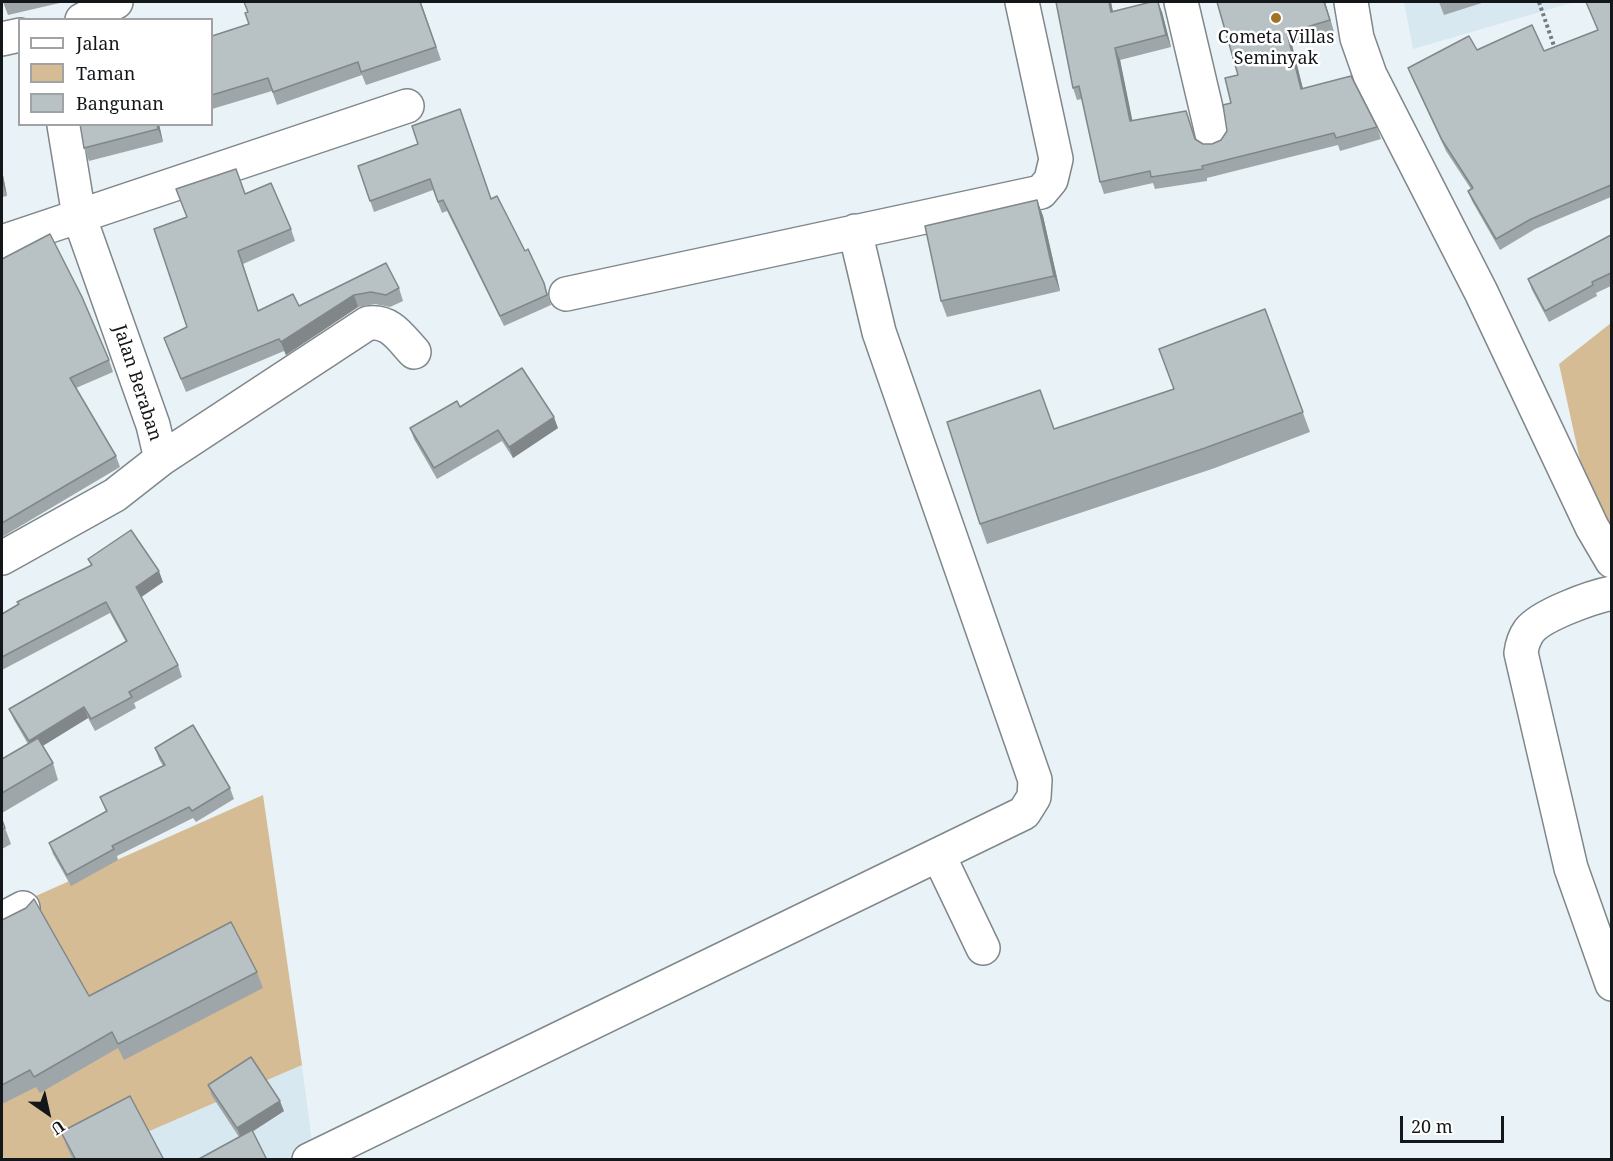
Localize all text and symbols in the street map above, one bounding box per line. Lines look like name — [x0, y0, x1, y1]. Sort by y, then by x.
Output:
marker: Cometa Villas Seminyak — [1269, 11, 1283, 25]
legend — [18, 18, 213, 126]
place label: Cometa Villas Seminyak — [1218, 27, 1334, 70]
text: Jalan — [76, 31, 120, 55]
text: Taman — [76, 61, 135, 85]
text: Bangunan — [76, 91, 164, 115]
street label: Jalan Beraban — [108, 322, 166, 444]
north arrow — [18, 1083, 78, 1143]
scale bar — [1403, 1104, 1506, 1142]
text: 20 m — [1411, 1114, 1453, 1138]
text: U — [47, 1115, 69, 1140]

